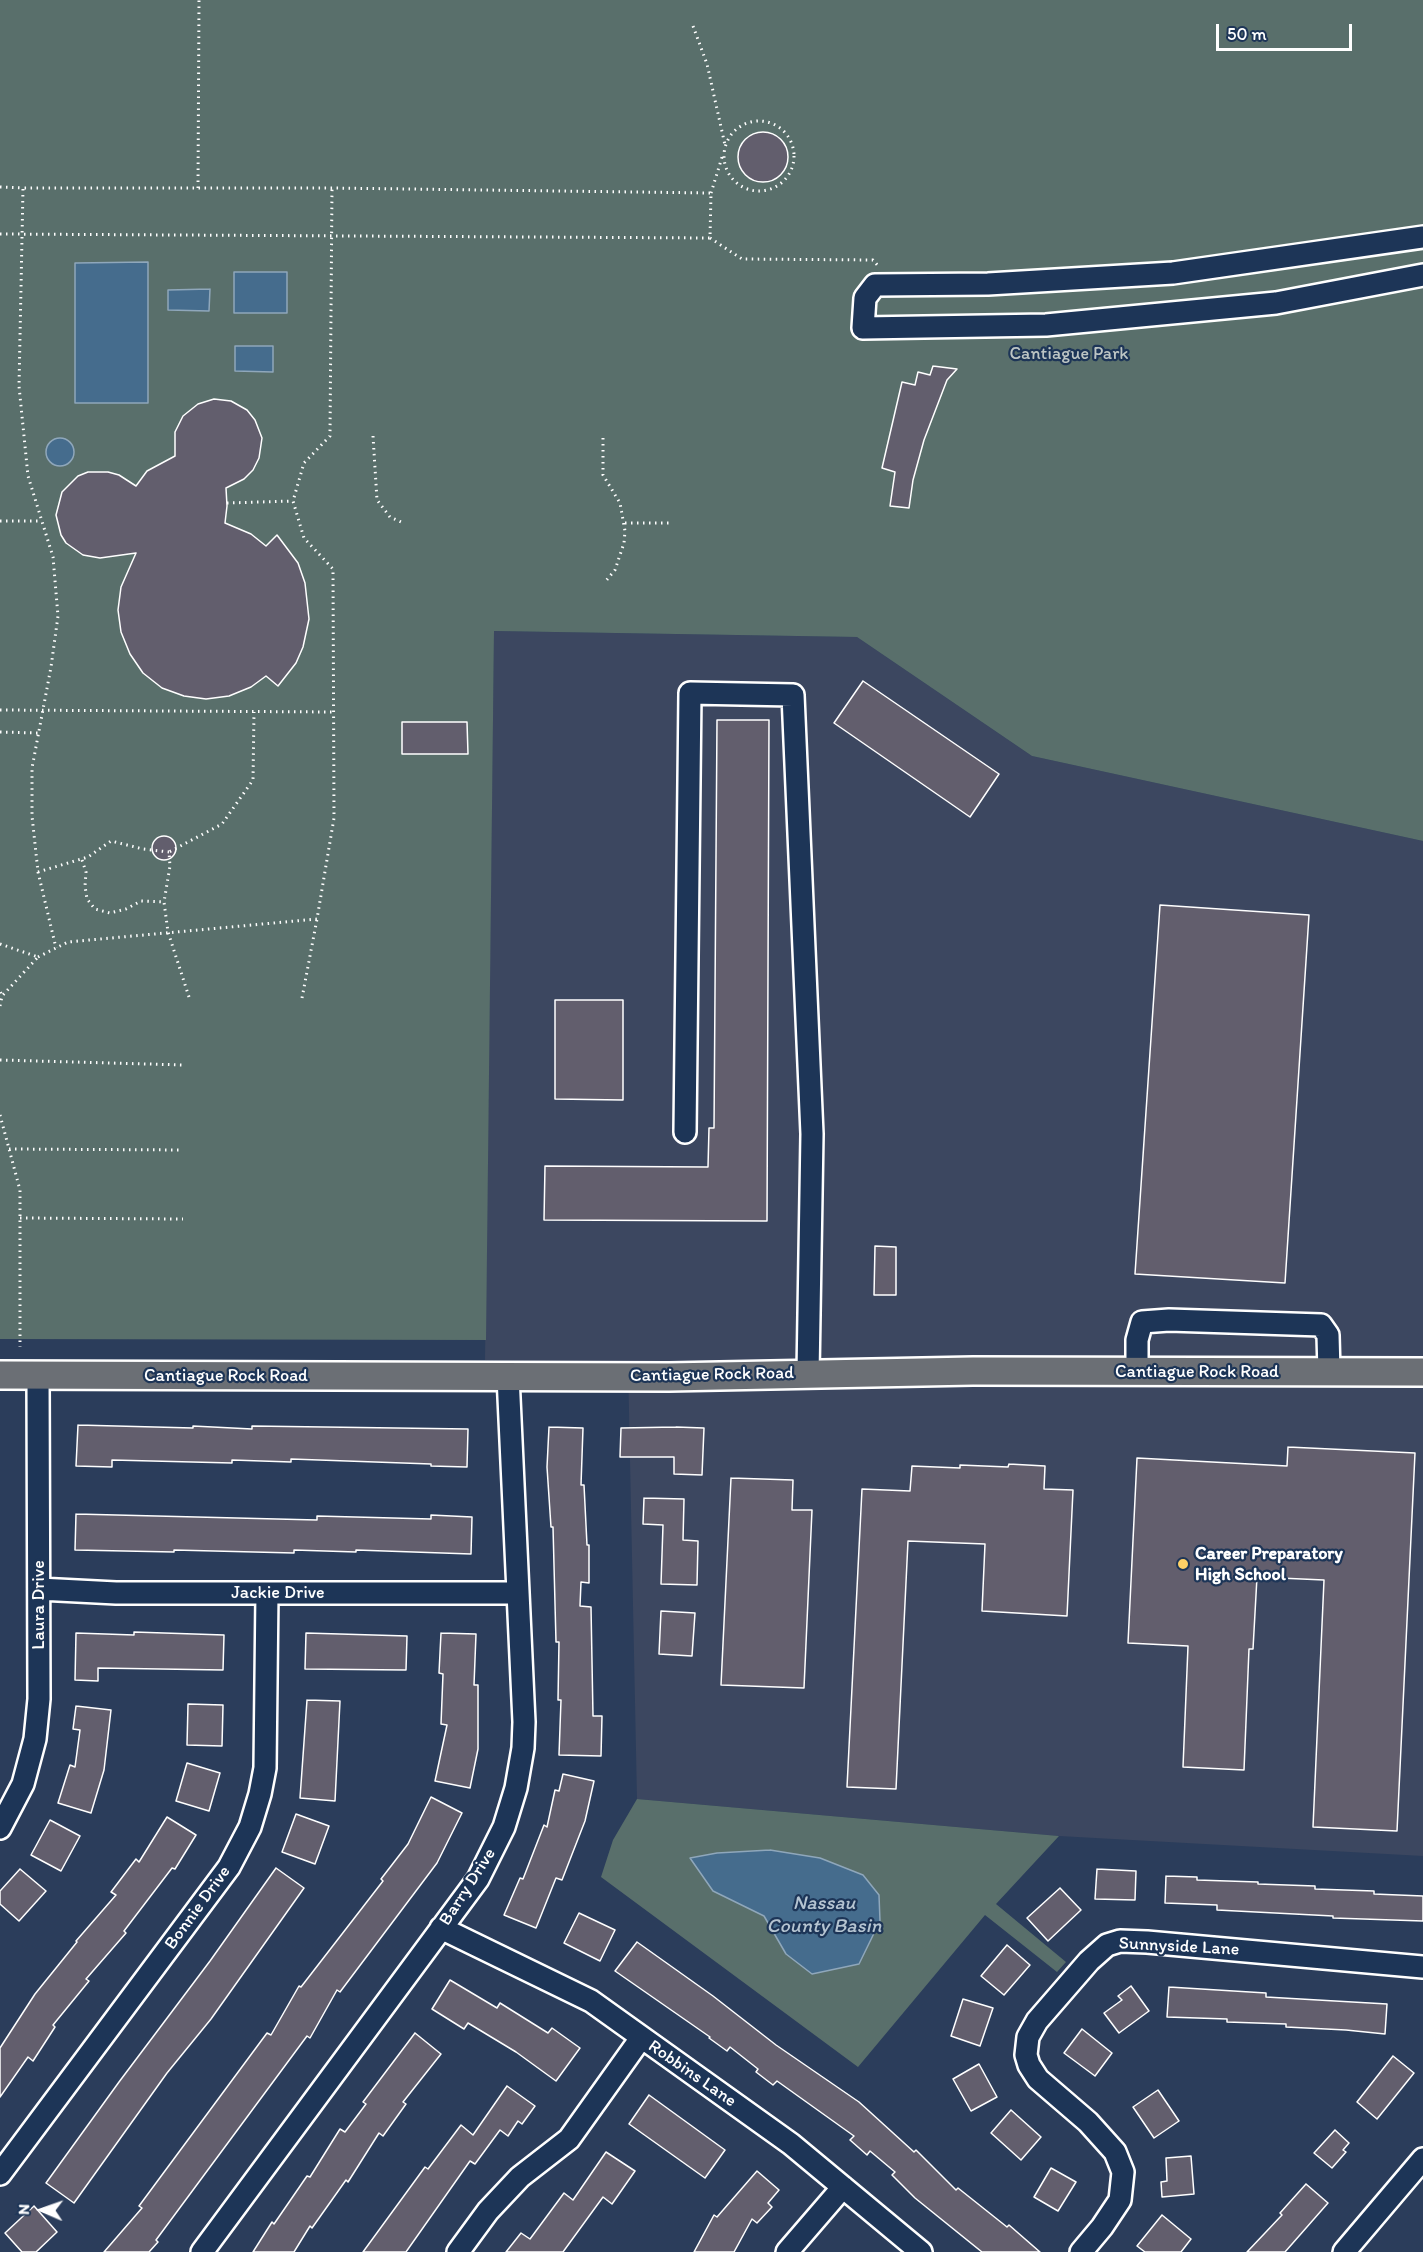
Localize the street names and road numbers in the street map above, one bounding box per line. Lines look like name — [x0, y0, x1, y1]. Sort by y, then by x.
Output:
street label: Cantiague Rock Road — [1115, 1361, 1279, 1383]
street label: Cantiague Rock Road — [630, 1363, 794, 1387]
street label: Cantiague Rock Road — [144, 1365, 308, 1387]
street label: Laura Drive — [28, 1560, 50, 1650]
street label: Jackie Drive — [231, 1582, 325, 1604]
street label: Barry Drive — [435, 1844, 501, 1930]
street label: Bonnie Drive — [160, 1862, 236, 1954]
street label: Sunnyside Lane — [1118, 1933, 1240, 1961]
street label: Robbins Lane — [644, 2036, 740, 2112]

